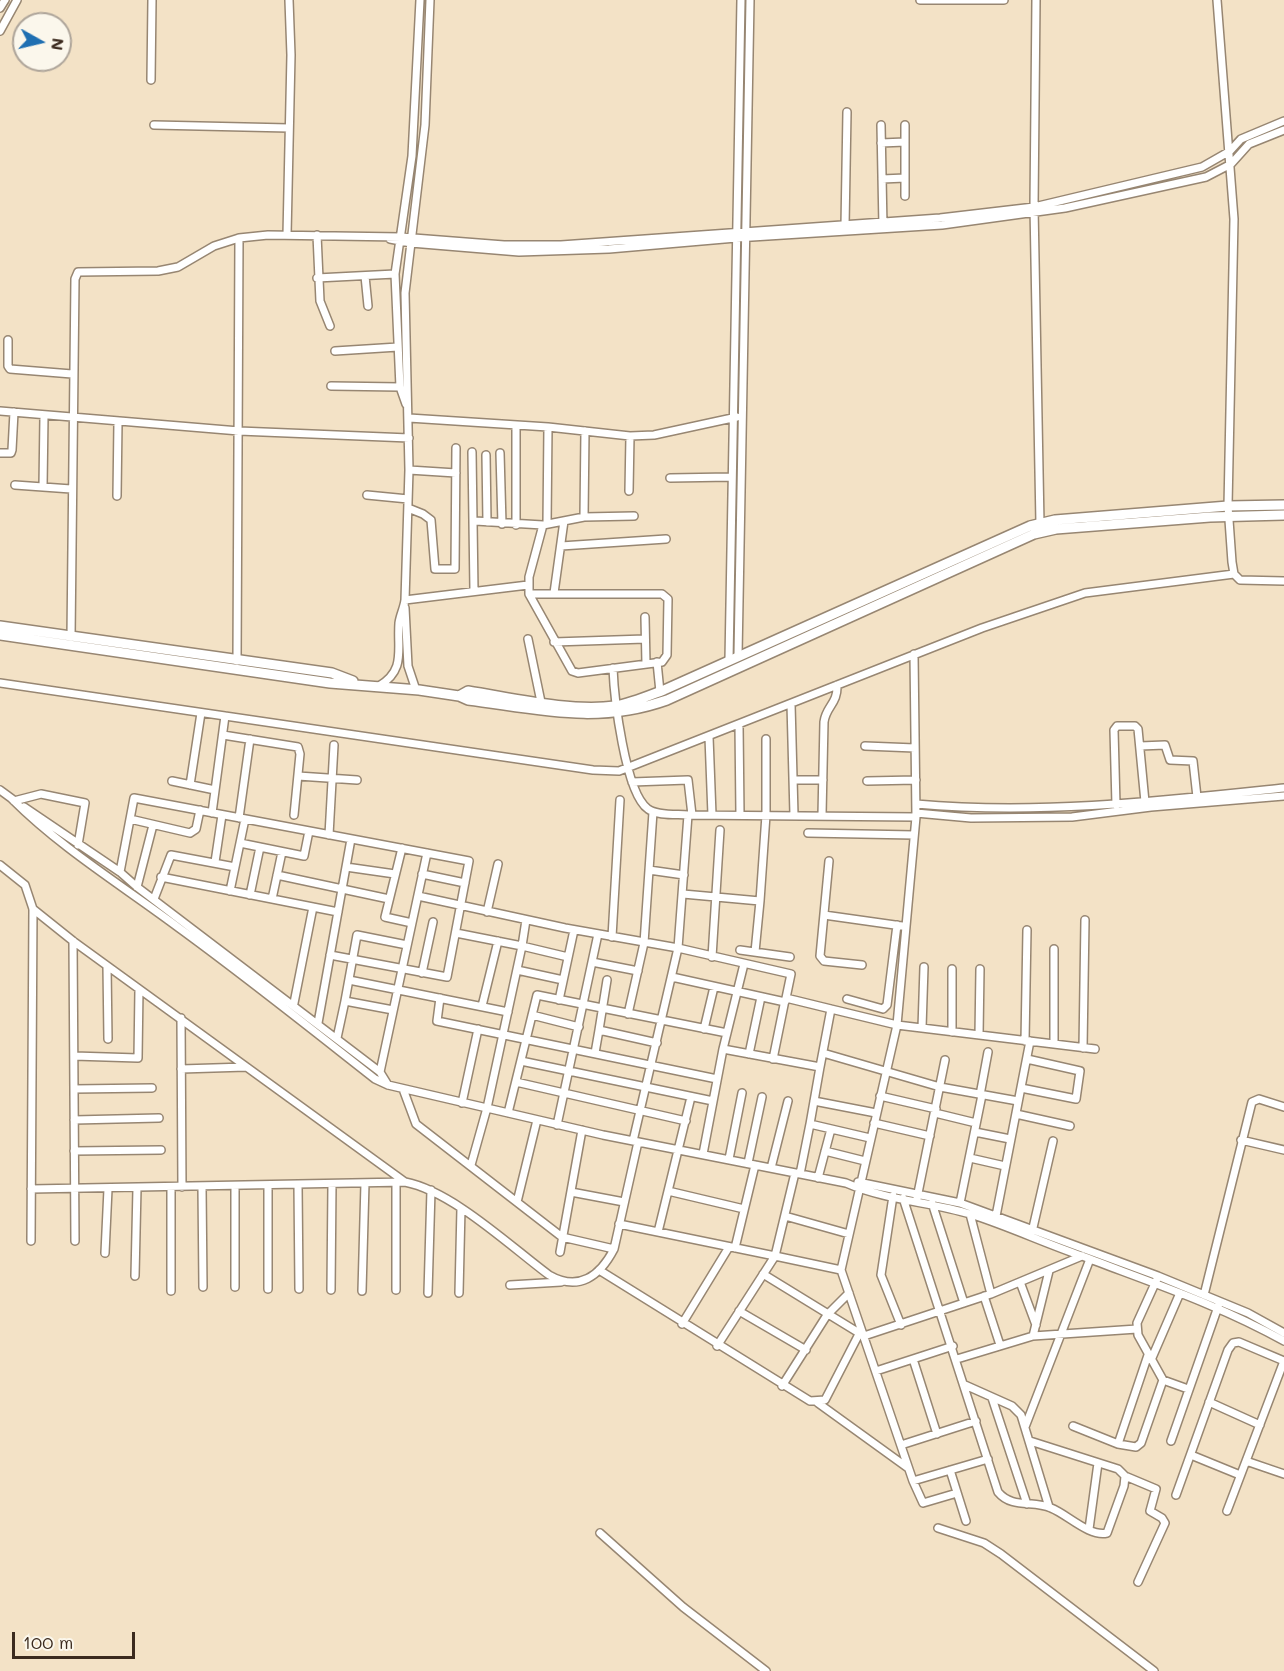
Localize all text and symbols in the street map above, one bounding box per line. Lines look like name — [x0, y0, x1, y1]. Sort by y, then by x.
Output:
north arrow — [12, 12, 72, 72]
text: N — [47, 37, 70, 52]
scale bar — [15, 1620, 138, 1658]
text: 100 m — [23, 1630, 73, 1654]

